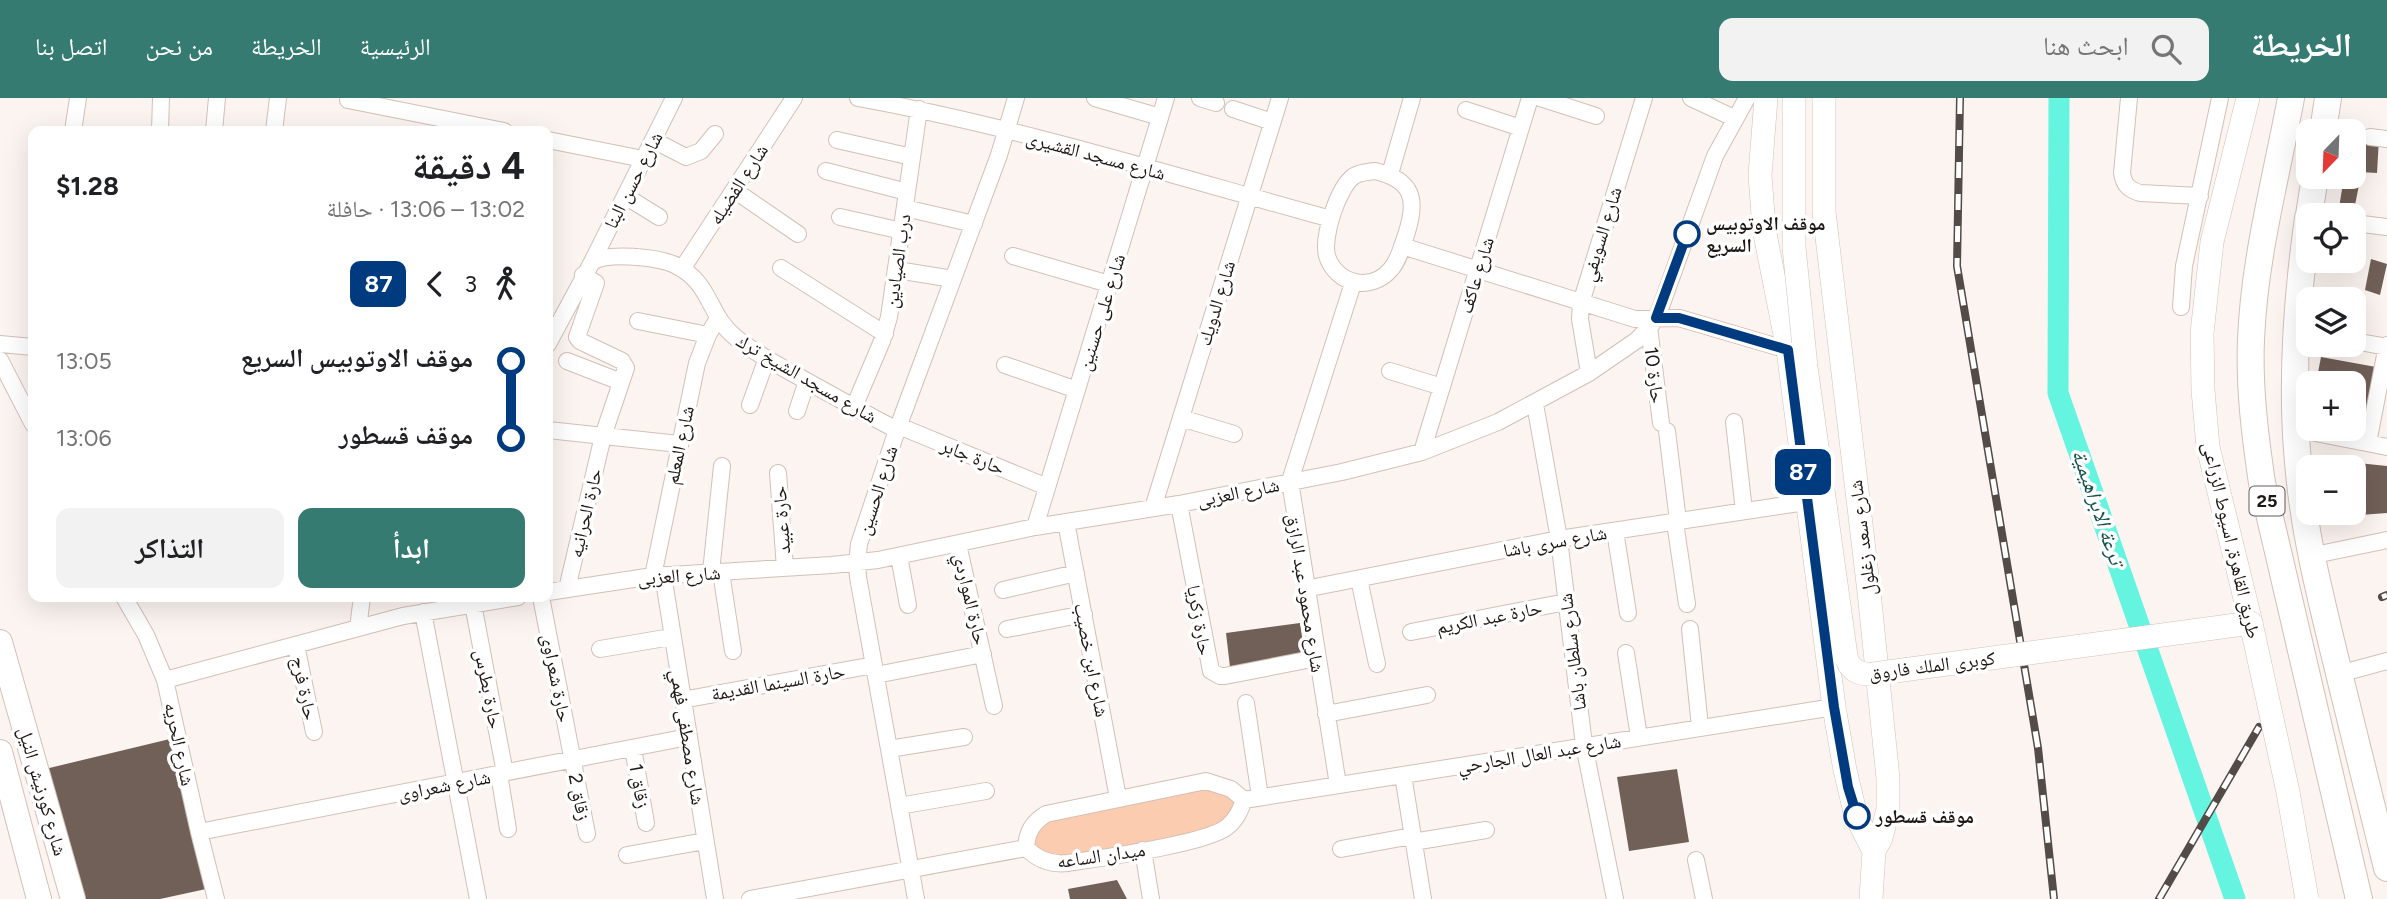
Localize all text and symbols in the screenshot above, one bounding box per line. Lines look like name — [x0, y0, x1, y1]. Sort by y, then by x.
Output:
search box — [1719, 18, 2209, 81]
text: الخريطة — [2251, 25, 2352, 64]
text: ابحث هنا — [2043, 30, 2129, 62]
icon: search — [2147, 30, 2185, 68]
text: اتصل بنا — [35, 32, 107, 61]
text: من نحن — [145, 32, 213, 61]
text: الخريطة — [251, 32, 322, 61]
text: الرئيسية — [360, 32, 431, 61]
north arrow — [2296, 119, 2366, 189]
map controls — [2296, 119, 2366, 525]
street label: شارع مسجد القشيرى — [1024, 126, 1168, 185]
street label: شارع حسن البنا — [599, 128, 668, 233]
street label: شارع الفضيله — [704, 140, 773, 229]
text: 4 دقيقة — [412, 143, 525, 189]
text: $1.28 — [56, 170, 119, 202]
street label: شارع السويفي — [1576, 184, 1630, 285]
text: 13:02 – 13:06 · حافلة — [327, 195, 525, 223]
button: locate — [2296, 203, 2366, 273]
street label: درب الصيادين — [879, 212, 916, 310]
place label: موقف الاوتوبيس السريع — [1706, 212, 1826, 258]
marker: موقف الاوتوبيس السريع — [1674, 221, 1700, 247]
street label: شارع عاكف — [1454, 234, 1499, 316]
street label: شارع على حسنين — [1073, 251, 1130, 373]
street label: شارع الدويك — [1193, 258, 1240, 348]
icon: back — [416, 265, 454, 303]
icon: walk — [487, 265, 525, 303]
text: 87 — [364, 269, 392, 298]
text: 3 — [464, 270, 477, 298]
button: layers — [2296, 287, 2366, 357]
street label: شارع مسجد الشيخ ترك — [732, 329, 881, 429]
text: موقف الاوتوبيس السريع — [241, 342, 473, 374]
street label: حارة 10 — [1640, 346, 1669, 405]
text: 13:05 — [56, 347, 112, 375]
button: + — [2296, 371, 2366, 441]
street label: شارع المعلم — [660, 404, 700, 487]
text: موقف قسطور — [339, 419, 473, 451]
text: 13:06 — [56, 424, 112, 452]
street label: حارة جابر — [937, 433, 1008, 480]
street label: طريق القاهرة, اسيوط الزراعى — [2198, 440, 2265, 641]
street label: شارع الحسين — [852, 443, 903, 538]
water label: ترعة الابراهيمية — [2067, 446, 2131, 572]
line badge: 87 — [1772, 449, 1834, 495]
button: − — [2296, 455, 2366, 525]
text: 87 — [1789, 457, 1817, 486]
street label: حارة الحرانيه — [564, 466, 607, 560]
street label: شارع العزبى — [1195, 473, 1281, 512]
street label: شارع سعد زغلول — [1844, 479, 1881, 597]
street label: حارة عبيد — [768, 485, 795, 555]
road number: 25 — [2250, 486, 2284, 516]
button: التذاكر — [56, 508, 284, 588]
button: ابدأ — [298, 508, 525, 588]
street label: شارع محمود عبد الرازق — [1282, 512, 1329, 674]
street label: شارع سرى باشا — [1501, 521, 1609, 562]
street label: حارة المواردي — [945, 551, 992, 648]
street label: شارع العزبى — [637, 561, 721, 590]
street label: حارة زكريا — [1182, 583, 1217, 657]
street label: شارع سلطان باشا — [1554, 592, 1591, 712]
street label: حارة عبد الكريم — [1434, 596, 1544, 640]
street label: شارع ابن خصيب — [1069, 601, 1114, 719]
street label: حارة شعراوى — [537, 632, 576, 724]
street label: كوبرى الملك فاروق — [1868, 646, 1997, 685]
street label: حارة بطرس — [470, 647, 508, 731]
street label: حارة فرج — [287, 654, 322, 722]
street label: حارة السينما القديمة — [709, 659, 847, 706]
street label: شارع مصطفى فهمي — [662, 667, 710, 807]
street label: شارع الحريه — [159, 700, 200, 788]
street label: شارع كورنيش النيل — [13, 724, 72, 858]
street label: شارع عبد العال الجارحي — [1456, 729, 1623, 782]
street label: زقاق 1 — [624, 762, 655, 810]
street label: شارع شعراوى — [396, 765, 492, 806]
street label: زقاق 2 — [564, 771, 595, 823]
marker: موقف قسطور — [1844, 803, 1870, 829]
place label: موقف قسطور — [1875, 805, 1974, 828]
street label: ميدان الساعه — [1055, 838, 1147, 873]

